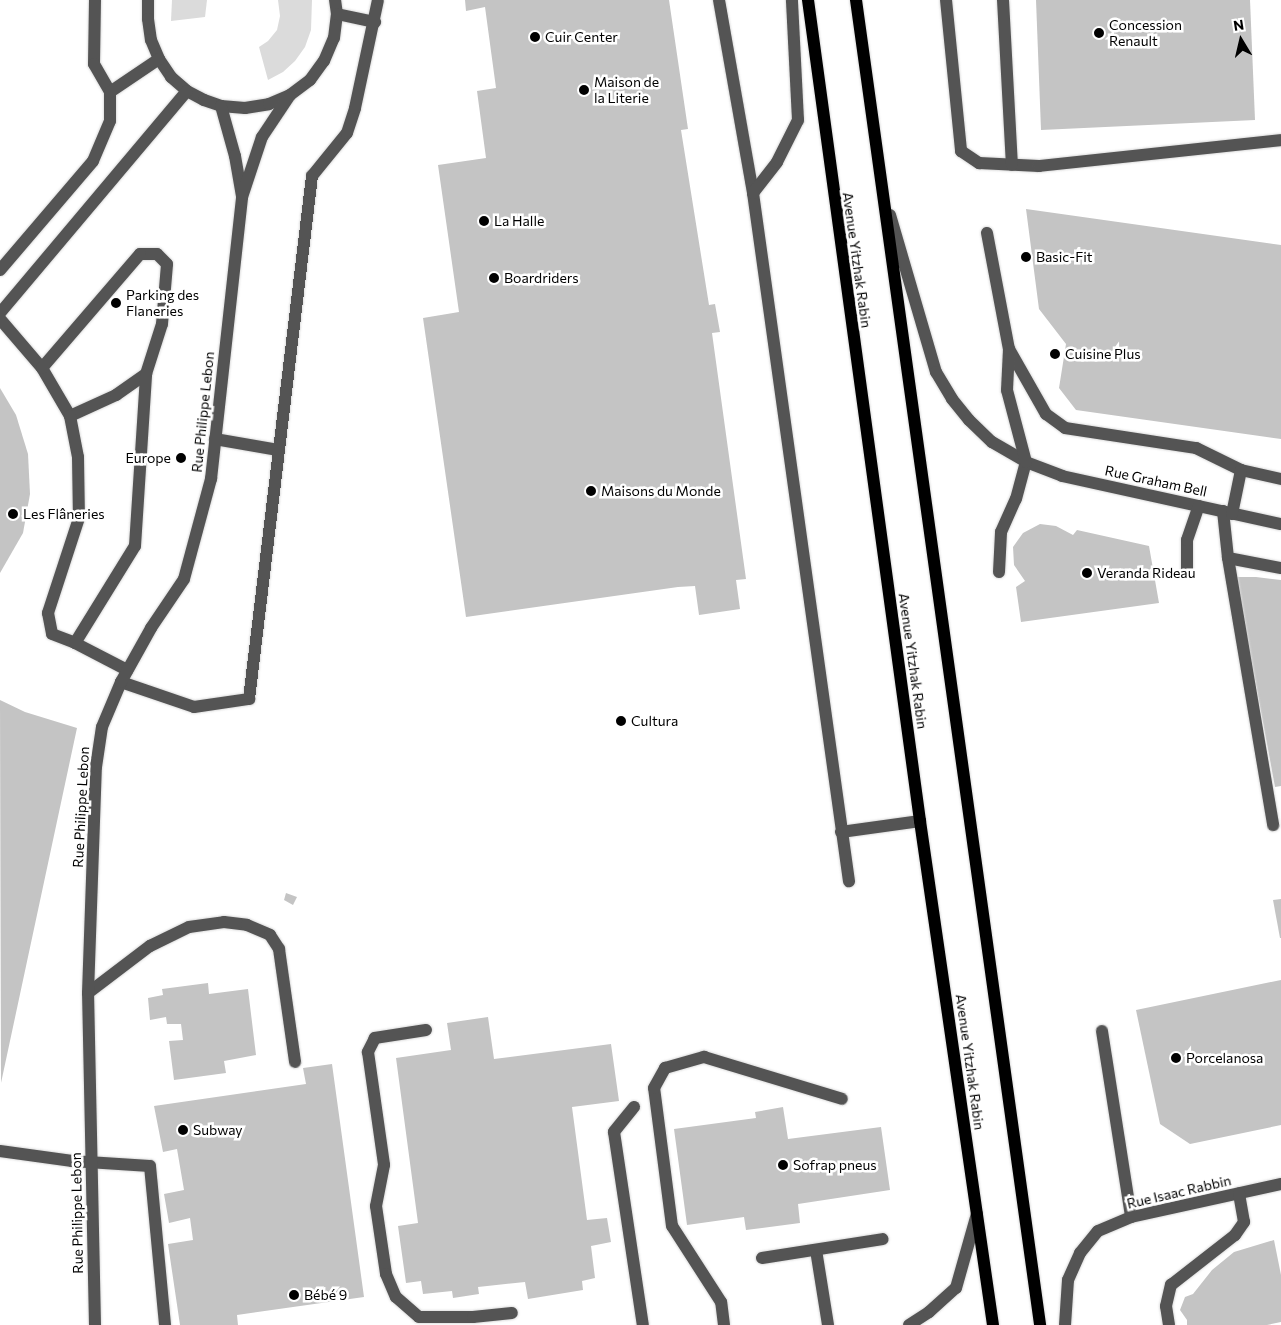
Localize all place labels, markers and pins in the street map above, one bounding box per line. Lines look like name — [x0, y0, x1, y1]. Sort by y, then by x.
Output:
place label: Concession Renault — [1109, 17, 1182, 49]
marker: Concession Renault — [1093, 27, 1105, 39]
place label: Cuir Center — [545, 29, 618, 45]
marker: Cuir Center — [529, 31, 541, 43]
place label: Maison de la Literie — [594, 74, 659, 106]
marker: Maison de la Literie — [578, 84, 590, 96]
place label: La Halle — [494, 213, 544, 229]
marker: La Halle — [478, 215, 490, 227]
place label: Basic-Fit — [1036, 249, 1093, 265]
marker: Basic-Fit — [1020, 251, 1032, 263]
place label: Boardriders — [504, 270, 579, 286]
marker: Boardriders — [488, 272, 500, 284]
place label: Parking des Flaneries — [126, 287, 199, 320]
marker: Parking des Flaneries — [110, 297, 122, 309]
place label: Cuisine Plus — [1065, 346, 1141, 362]
marker: Cuisine Plus — [1049, 348, 1061, 360]
place label: Europe — [125, 450, 171, 466]
marker: Europe — [175, 452, 187, 464]
place label: Maisons du Monde — [601, 483, 721, 499]
marker: Maisons du Monde — [585, 485, 597, 497]
place label: Les Flâneries — [23, 506, 105, 522]
marker: Les Flâneries — [7, 508, 19, 520]
place label: Veranda Rideau — [1097, 565, 1195, 581]
marker: Veranda Rideau — [1081, 567, 1093, 579]
place label: Cultura — [631, 713, 678, 729]
marker: Cultura — [615, 715, 627, 727]
place label: Porcelanosa — [1186, 1050, 1263, 1066]
marker: Porcelanosa — [1170, 1052, 1182, 1064]
place label: Subway — [193, 1122, 243, 1138]
marker: Subway — [177, 1124, 189, 1136]
place label: Sofrap pneus — [793, 1157, 877, 1173]
marker: Sofrap pneus — [777, 1159, 789, 1171]
place label: Bébé 9 — [304, 1287, 347, 1303]
marker: Bébé 9 — [288, 1289, 300, 1301]

